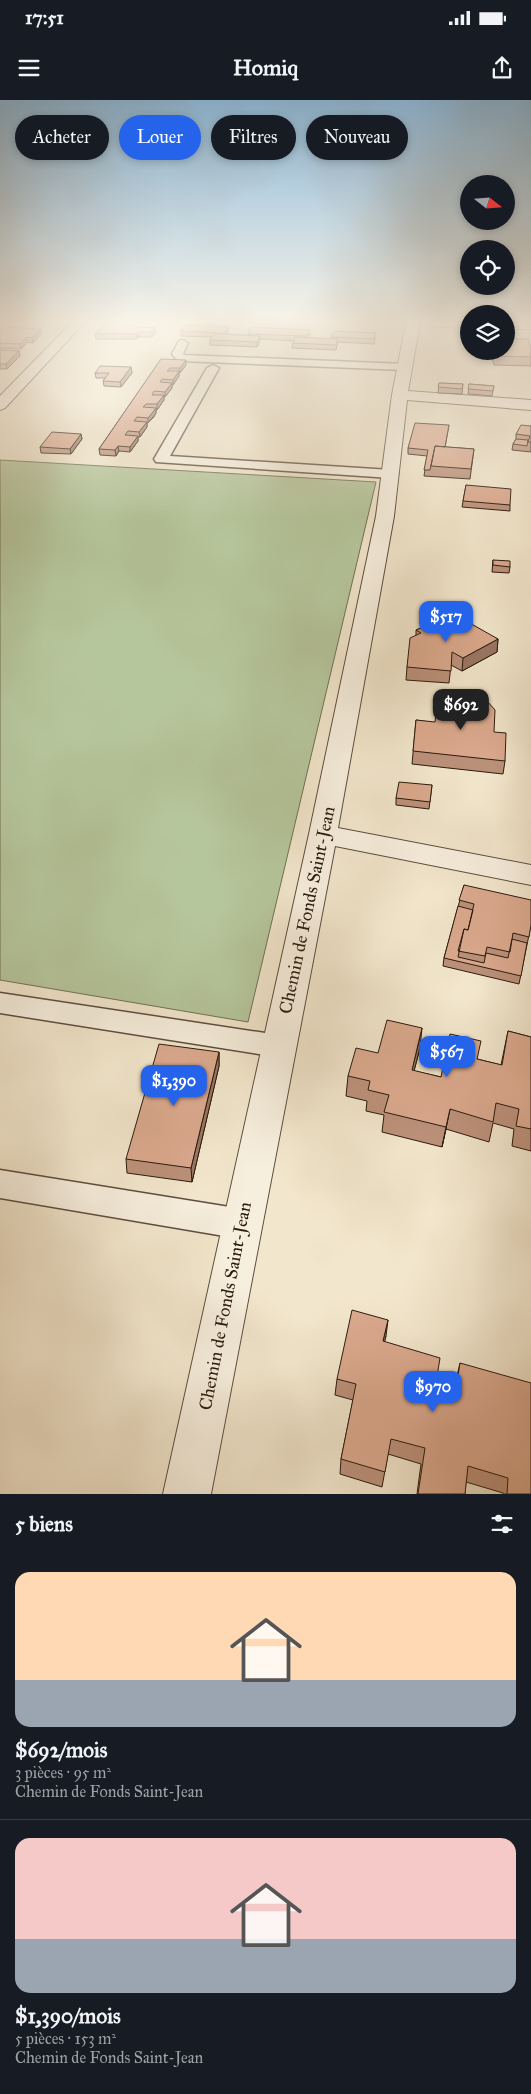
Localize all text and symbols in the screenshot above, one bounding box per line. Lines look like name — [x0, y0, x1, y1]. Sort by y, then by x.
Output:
text: 17:51 — [25, 6, 64, 29]
icon: menu — [15, 54, 43, 82]
text: Homiq — [233, 54, 298, 81]
icon: share — [488, 54, 516, 82]
chip: Acheter — [15, 115, 109, 160]
chip: Louer — [119, 115, 201, 160]
chip: Filtres — [211, 115, 296, 160]
chip: Nouveau — [306, 115, 408, 160]
north arrow — [460, 175, 515, 230]
map controls — [460, 175, 515, 360]
button: locate — [460, 240, 515, 295]
button: layers — [460, 305, 515, 360]
pin: $517 — [416, 600, 476, 643]
text: $517 — [430, 607, 462, 626]
pin: $692 — [431, 688, 491, 731]
text: $692 — [444, 695, 478, 714]
street label: Chemin de Fonds Saint-Jean — [274, 804, 341, 1016]
pin: $567 — [417, 1036, 477, 1078]
text: $567 — [430, 1042, 464, 1061]
pin: $1,390 — [133, 1064, 215, 1107]
text: $1,390 — [152, 1071, 196, 1090]
street label: Chemin de Fonds Saint-Jean — [194, 1200, 257, 1412]
pin: $970 — [403, 1370, 463, 1413]
text: $970 — [415, 1377, 451, 1396]
icon: filters — [488, 1510, 516, 1538]
text: 5 biens — [15, 1511, 73, 1537]
icon: home — [221, 1605, 311, 1695]
text: $692/mois — [15, 1737, 107, 1763]
text: 3 pièces · 95 m² — [15, 1763, 111, 1782]
text: Chemin de Fonds Saint-Jean — [15, 1782, 203, 1801]
icon: home — [221, 1870, 311, 1960]
text: $1,390/mois — [15, 2003, 121, 2029]
text: 5 pièces · 153 m² — [15, 2029, 116, 2048]
text: Chemin de Fonds Saint-Jean — [15, 2048, 203, 2067]

